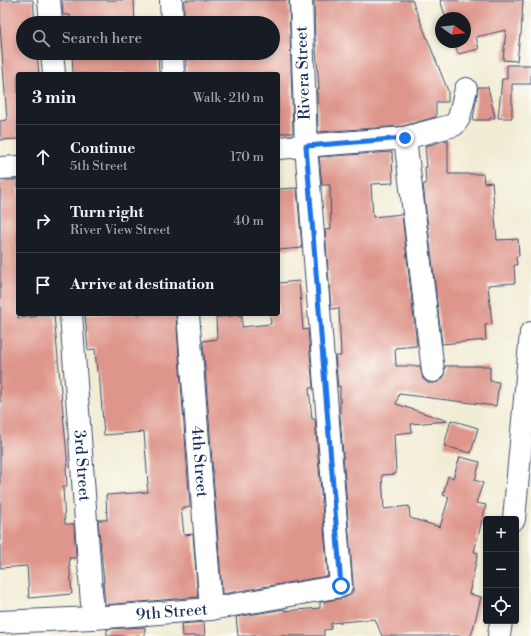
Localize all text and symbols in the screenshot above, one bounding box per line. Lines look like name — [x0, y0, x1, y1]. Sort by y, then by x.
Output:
north arrow — [435, 12, 471, 48]
search box — [16, 16, 280, 60]
street label: Rivera Street — [291, 25, 315, 120]
icon: search — [30, 27, 52, 49]
text: Search here — [62, 29, 142, 48]
text: 3 min — [32, 87, 76, 109]
text: Walk · 210 m — [193, 90, 264, 106]
route end — [396, 129, 414, 147]
text: Continue — [70, 139, 135, 158]
icon: ahead — [32, 146, 54, 168]
text: 170 m — [230, 149, 264, 165]
text: 5th Street — [70, 158, 128, 174]
text: Turn right — [70, 203, 144, 222]
icon: right — [32, 210, 54, 232]
text: 40 m — [234, 213, 264, 229]
text: River View Street — [70, 222, 171, 238]
icon: arrive — [32, 274, 54, 296]
text: Arrive at destination — [70, 275, 214, 294]
street label: 4th Street — [187, 425, 212, 498]
street label: 3rd Street — [69, 429, 95, 502]
map controls — [483, 516, 519, 624]
button: + — [483, 516, 519, 552]
button: − — [483, 552, 519, 588]
route start — [332, 577, 350, 595]
button: locate — [483, 588, 519, 624]
street label: 9th Street — [135, 599, 209, 625]

